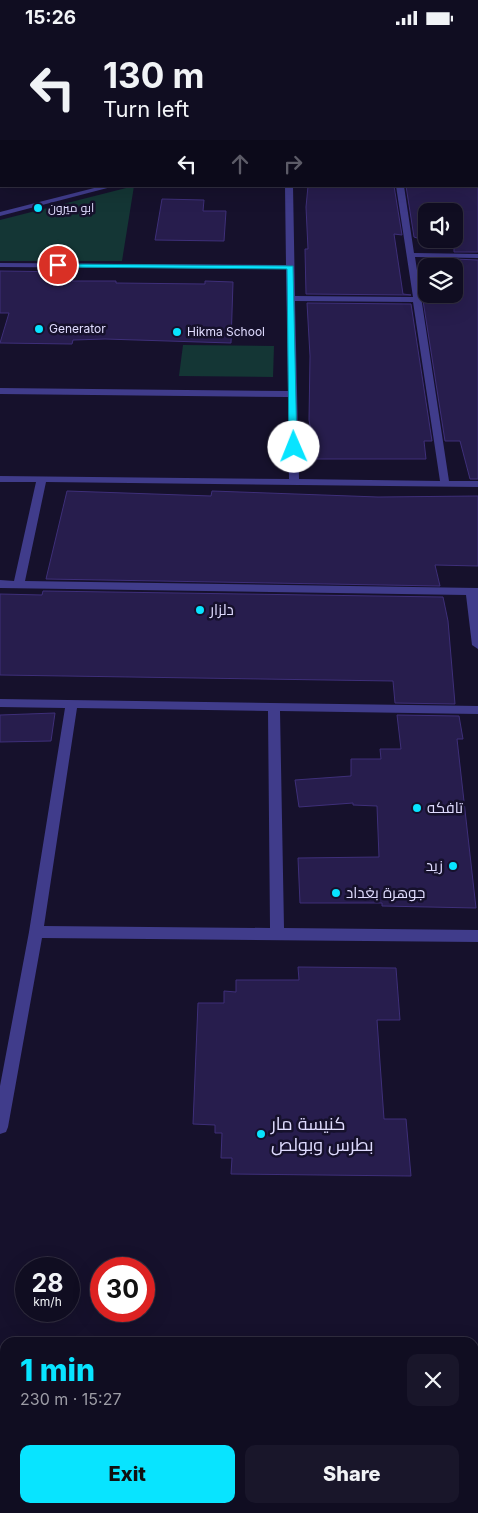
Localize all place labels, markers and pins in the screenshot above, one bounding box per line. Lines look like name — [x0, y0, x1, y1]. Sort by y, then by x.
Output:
place label: ابو ميرون — [48, 200, 94, 215]
marker: ابو ميرون — [32, 202, 44, 214]
pin — [37, 244, 79, 286]
place label: Generator — [49, 321, 106, 336]
marker: Generator — [33, 323, 45, 335]
place label: Hikma School — [187, 324, 265, 339]
marker: Hikma School — [171, 326, 183, 338]
place label: دلزار — [209, 600, 234, 619]
marker: دلزار — [194, 604, 206, 616]
place label: تافكه — [427, 798, 463, 817]
marker: تافكه — [411, 802, 423, 814]
place label: زيد — [426, 856, 443, 875]
marker: زيد — [447, 860, 459, 872]
place label: جوهرة بغداد — [346, 883, 425, 902]
marker: جوهرة بغداد — [330, 887, 342, 899]
place label: كنيسة مار بطرس وبولص — [270, 1113, 374, 1156]
marker: كنيسة مار بطرس وبولص — [255, 1128, 267, 1140]

